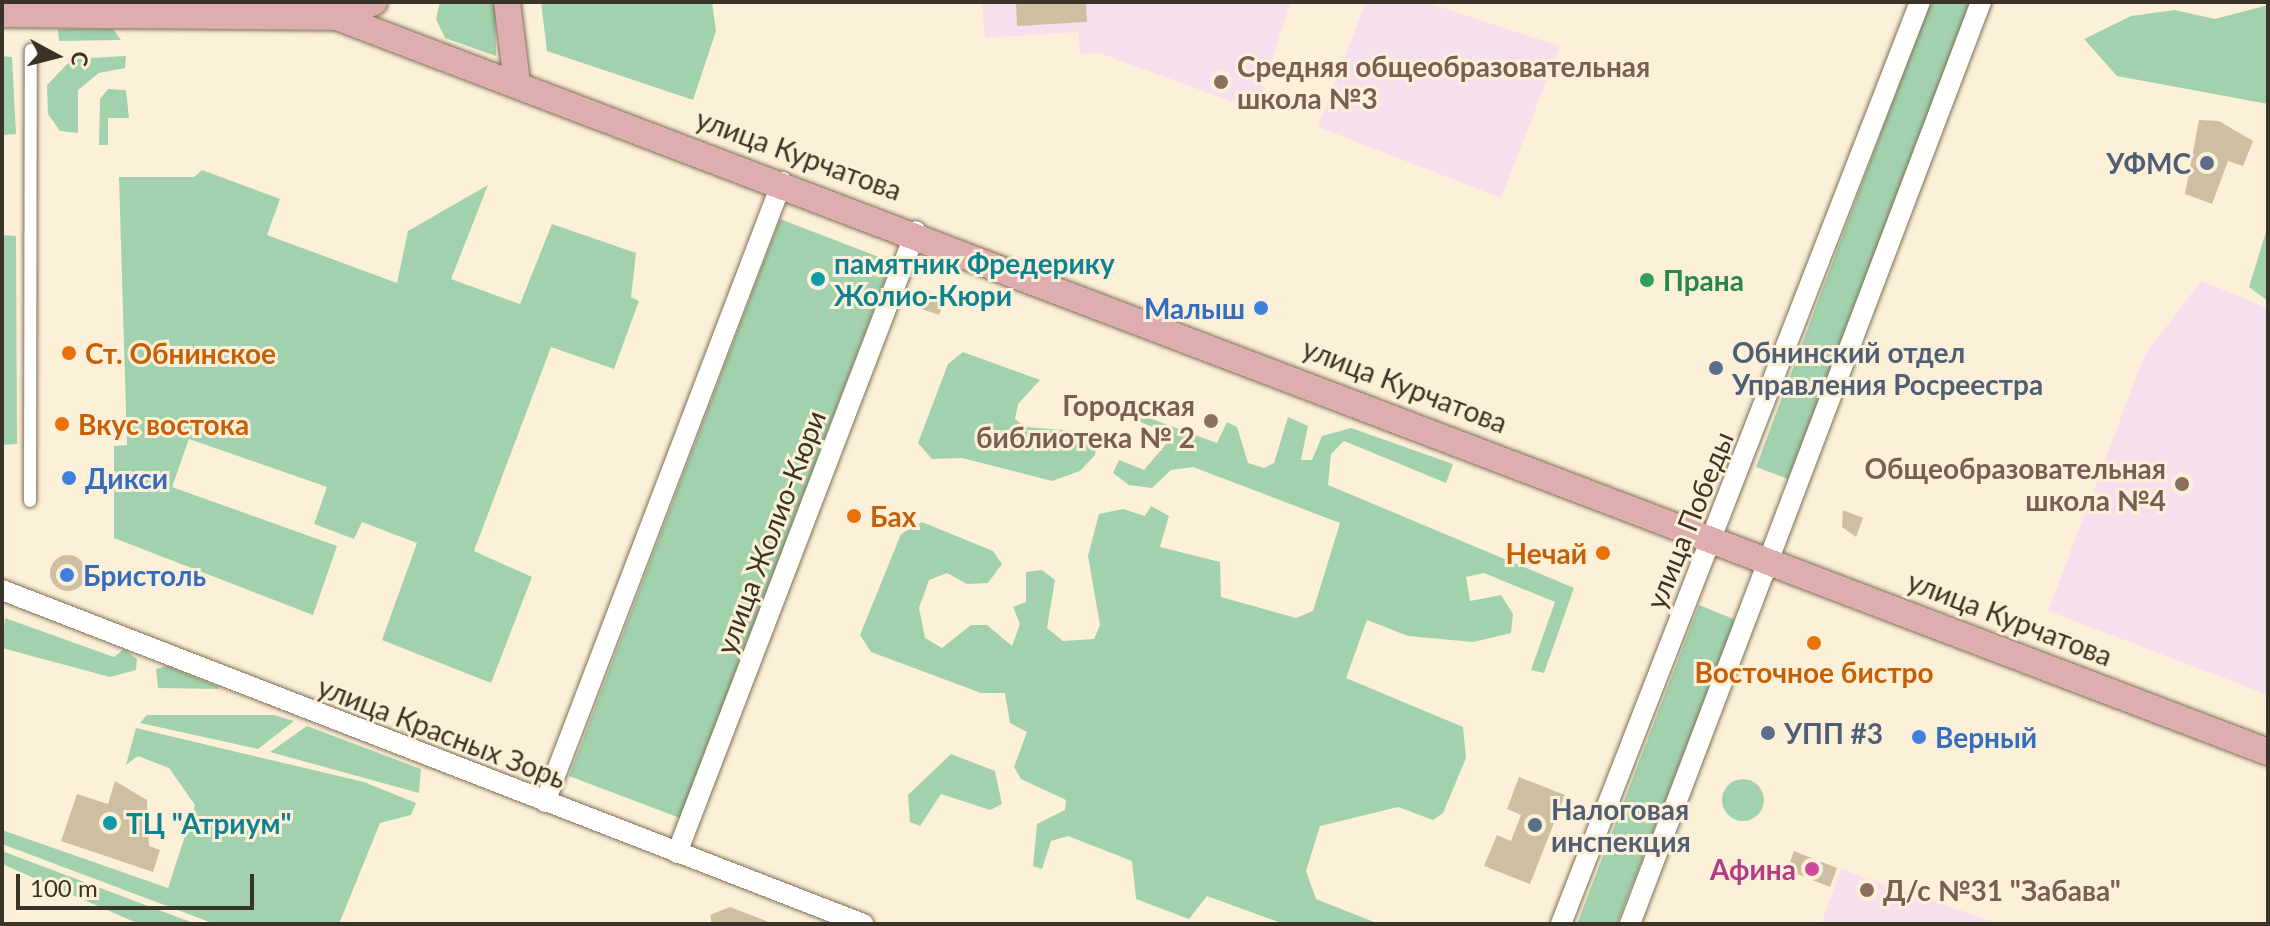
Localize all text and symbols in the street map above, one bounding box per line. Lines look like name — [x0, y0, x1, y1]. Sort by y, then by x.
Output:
north arrow — [16, 16, 96, 96]
place label: Средняя общеобразовательная школа №3 — [1237, 49, 1650, 115]
text: С — [66, 50, 95, 68]
marker: Средняя общеобразовательная школа №3 — [1212, 73, 1230, 91]
street label: улица Курчатова — [692, 101, 906, 207]
place label: УФМС — [2106, 146, 2191, 180]
marker: УФМС — [2198, 154, 2216, 172]
place label: памятник Фредерику Жолио-Кюри — [834, 246, 1115, 312]
place label: Прана — [1663, 263, 1744, 297]
marker: памятник Фредерику Жолио-Кюри — [809, 270, 827, 288]
marker: Прана — [1638, 271, 1656, 289]
place label: Малыш — [1144, 291, 1245, 325]
marker: Малыш — [1252, 299, 1270, 317]
street label: улица Курчатова — [1298, 331, 1512, 439]
place label: Обнинский отдел Управления Росреестра — [1732, 335, 2043, 401]
place label: Ст. Обнинское — [85, 336, 276, 370]
marker: Ст. Обнинское — [60, 344, 78, 362]
marker: Обнинский отдел Управления Росреестра — [1707, 359, 1725, 377]
place label: Городская библиотека № 2 — [976, 388, 1195, 454]
street label: улица Жолио-Кюри — [708, 405, 832, 659]
place label: Вкус востока — [78, 407, 249, 441]
marker: Городская библиотека № 2 — [1202, 412, 1220, 430]
marker: Вкус востока — [53, 415, 71, 433]
street label: улица Победы — [1638, 426, 1740, 614]
place label: Общеобразовательная школа №4 — [1864, 451, 2166, 517]
place label: Дикси — [85, 461, 168, 495]
marker: Дикси — [60, 469, 78, 487]
marker: Общеобразовательная школа №4 — [2173, 475, 2191, 493]
place label: Бах — [870, 499, 916, 533]
marker: Бах — [845, 507, 863, 525]
place label: Нечай — [1506, 536, 1587, 570]
marker: Нечай — [1594, 544, 1612, 562]
place label: Бристоль — [83, 558, 206, 592]
street label: улица Курчатова — [1903, 564, 2117, 672]
marker: Бристоль — [58, 566, 76, 584]
marker: Восточное бистро — [1805, 634, 1823, 652]
place label: Восточное бистро — [1694, 655, 1934, 689]
street label: улица Красных Зорь — [313, 669, 571, 795]
place label: УПП #3 — [1784, 716, 1883, 750]
place label: Верный — [1935, 720, 2037, 754]
marker: УПП #3 — [1759, 724, 1777, 742]
marker: Верный — [1910, 728, 1928, 746]
place label: Налоговая инспекция — [1551, 792, 1691, 858]
place label: ТЦ "Атриум" — [126, 806, 292, 840]
marker: ТЦ "Атриум" — [101, 814, 119, 832]
marker: Налоговая инспекция — [1526, 816, 1544, 834]
place label: Афина — [1710, 852, 1796, 886]
scale bar — [20, 858, 258, 908]
marker: Афина — [1803, 860, 1821, 878]
text: 100 m — [30, 873, 98, 902]
place label: Д/с №31 "Забава" — [1883, 873, 2121, 907]
marker: Д/с №31 "Забава" — [1858, 881, 1876, 899]

